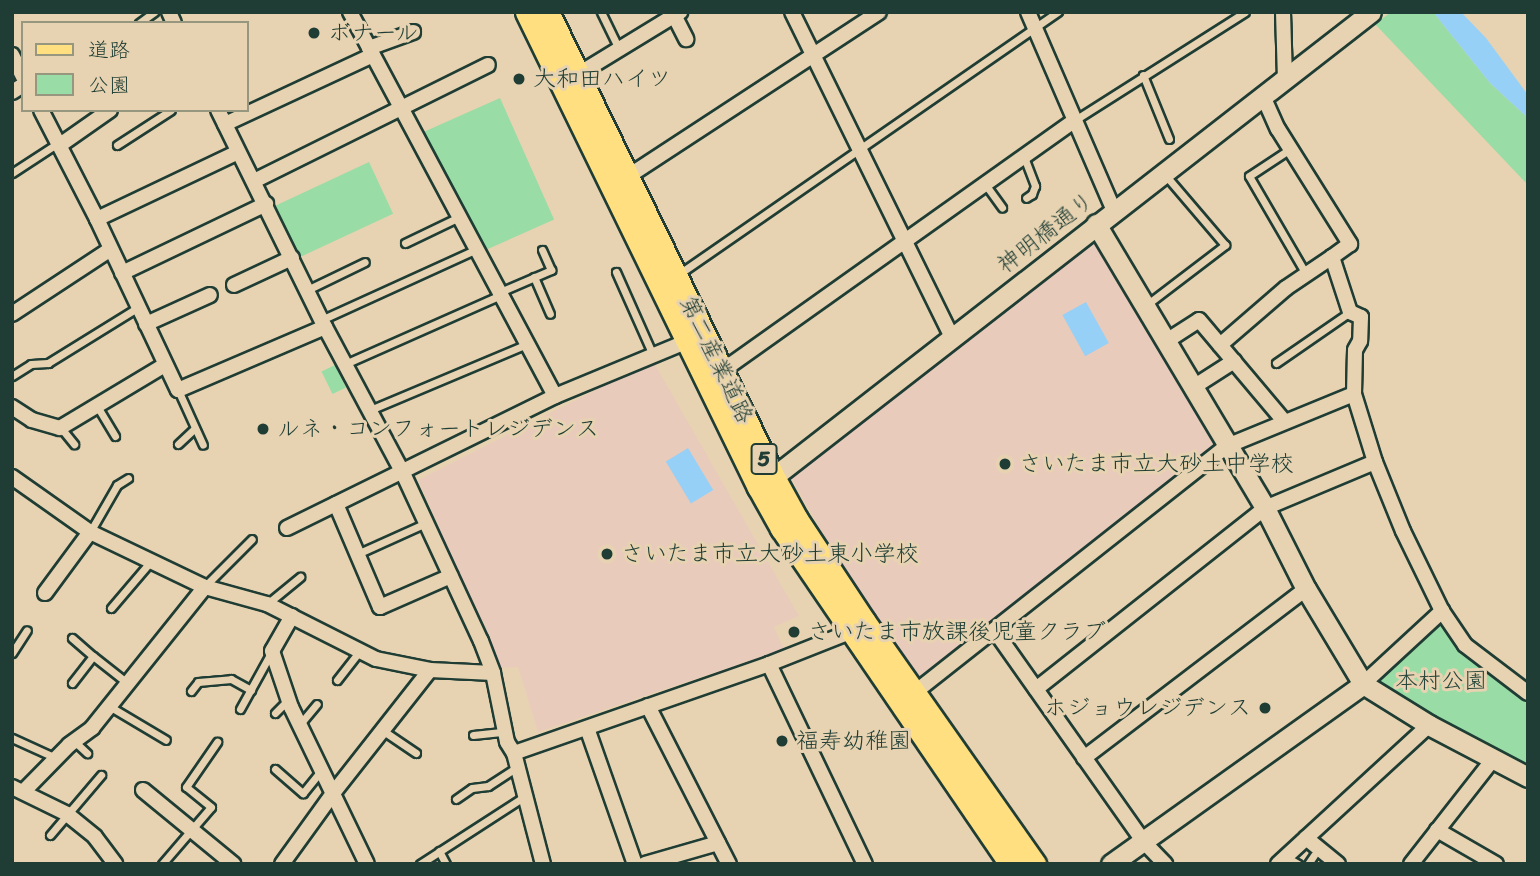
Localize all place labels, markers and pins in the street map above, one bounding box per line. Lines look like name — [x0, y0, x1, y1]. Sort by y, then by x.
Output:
place label: ボナール — [328, 19, 420, 47]
marker: ボナール — [306, 25, 322, 41]
place label: 大和田ハイツ — [533, 65, 671, 93]
marker: 大和田ハイツ — [511, 71, 527, 87]
place label: ルネ・コンフォートレジデンス — [277, 415, 599, 443]
marker: ルネ・コンフォートレジデンス — [255, 421, 271, 437]
place label: さいたま市立大砂土中学校 — [1019, 450, 1295, 478]
marker: さいたま市立大砂土中学校 — [997, 456, 1013, 472]
place label: さいたま市立大砂土東小学校 — [621, 540, 920, 568]
marker: さいたま市立大砂土東小学校 — [599, 546, 615, 562]
place label: さいたま市放課後児童クラブ — [808, 618, 1107, 646]
marker: さいたま市放課後児童クラブ — [786, 624, 802, 640]
place label: ホジョウレジデンス — [1044, 694, 1251, 722]
marker: ホジョウレジデンス — [1257, 700, 1273, 716]
place label: 福寿幼稚園 — [796, 727, 911, 755]
marker: 福寿幼稚園 — [774, 733, 790, 749]

